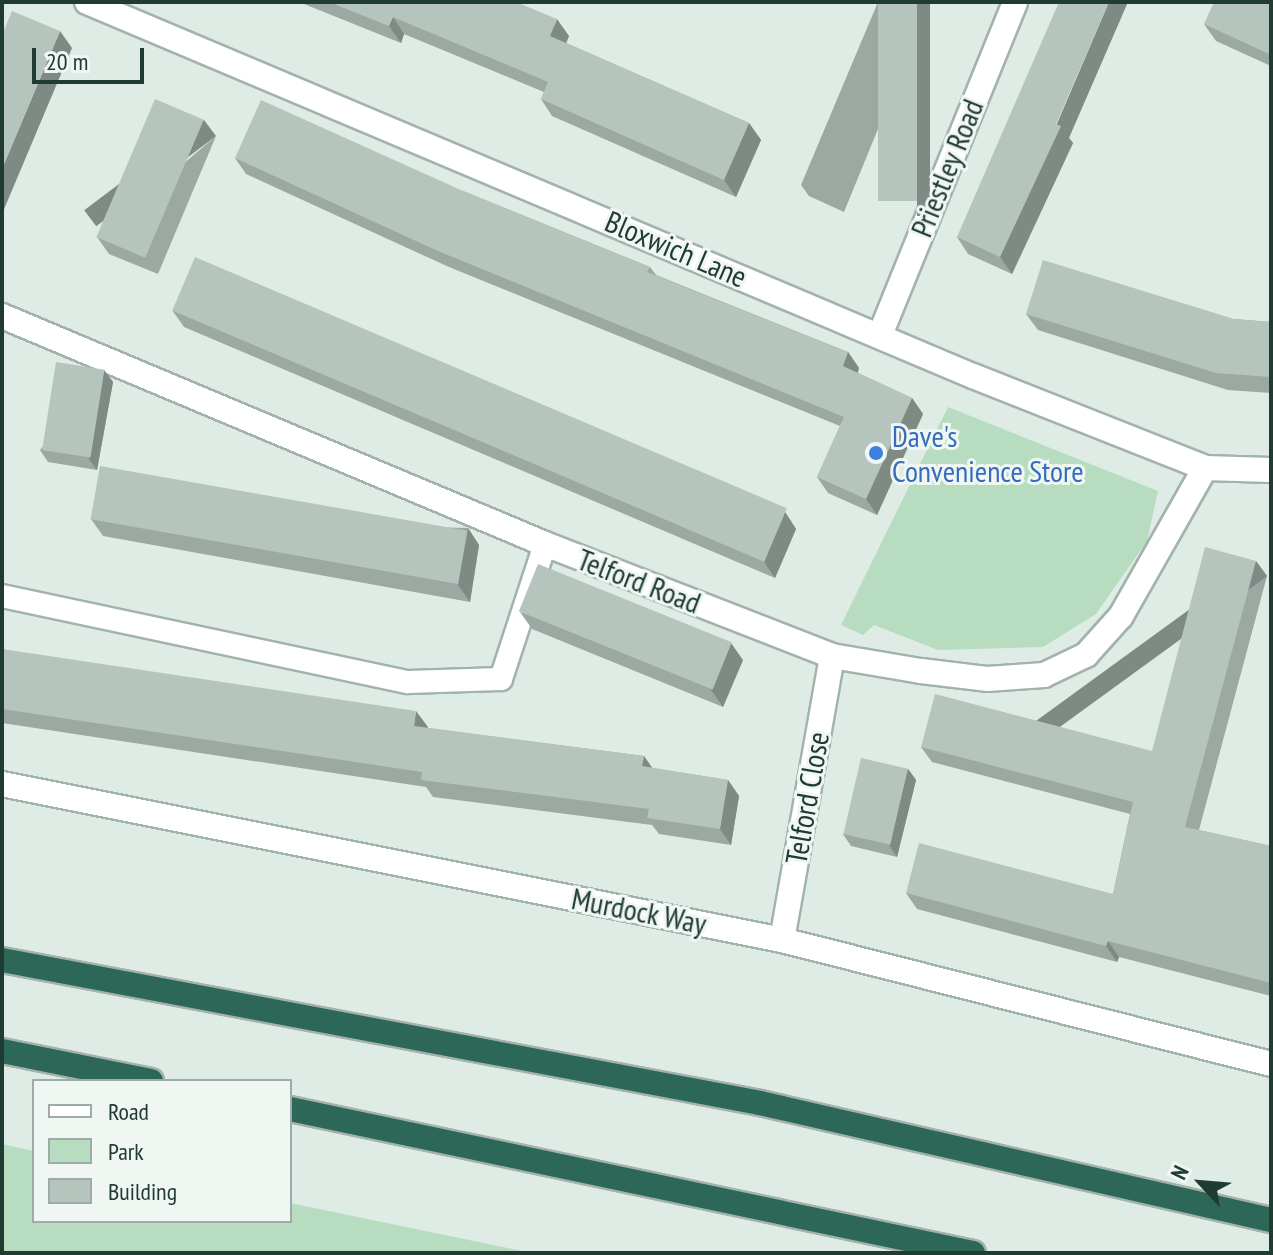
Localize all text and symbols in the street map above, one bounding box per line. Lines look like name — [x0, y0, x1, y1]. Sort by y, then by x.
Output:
scale bar — [36, 32, 148, 82]
text: 20 m — [46, 46, 88, 77]
street label: Priestley Road — [903, 94, 991, 242]
street label: Bloxwich Lane — [600, 203, 752, 295]
place label: Dave's Convenience Store — [892, 418, 1084, 488]
marker: Dave's Convenience Store — [867, 444, 885, 462]
street label: Telford Road — [572, 541, 706, 621]
street label: Telford Close — [778, 729, 836, 867]
street label: Murdock Way — [568, 880, 710, 942]
legend — [32, 1079, 292, 1223]
text: Road — [108, 1096, 149, 1127]
text: Park — [108, 1136, 144, 1167]
north arrow — [1161, 1143, 1241, 1223]
text: N — [1164, 1161, 1195, 1184]
text: Building — [108, 1176, 177, 1207]

